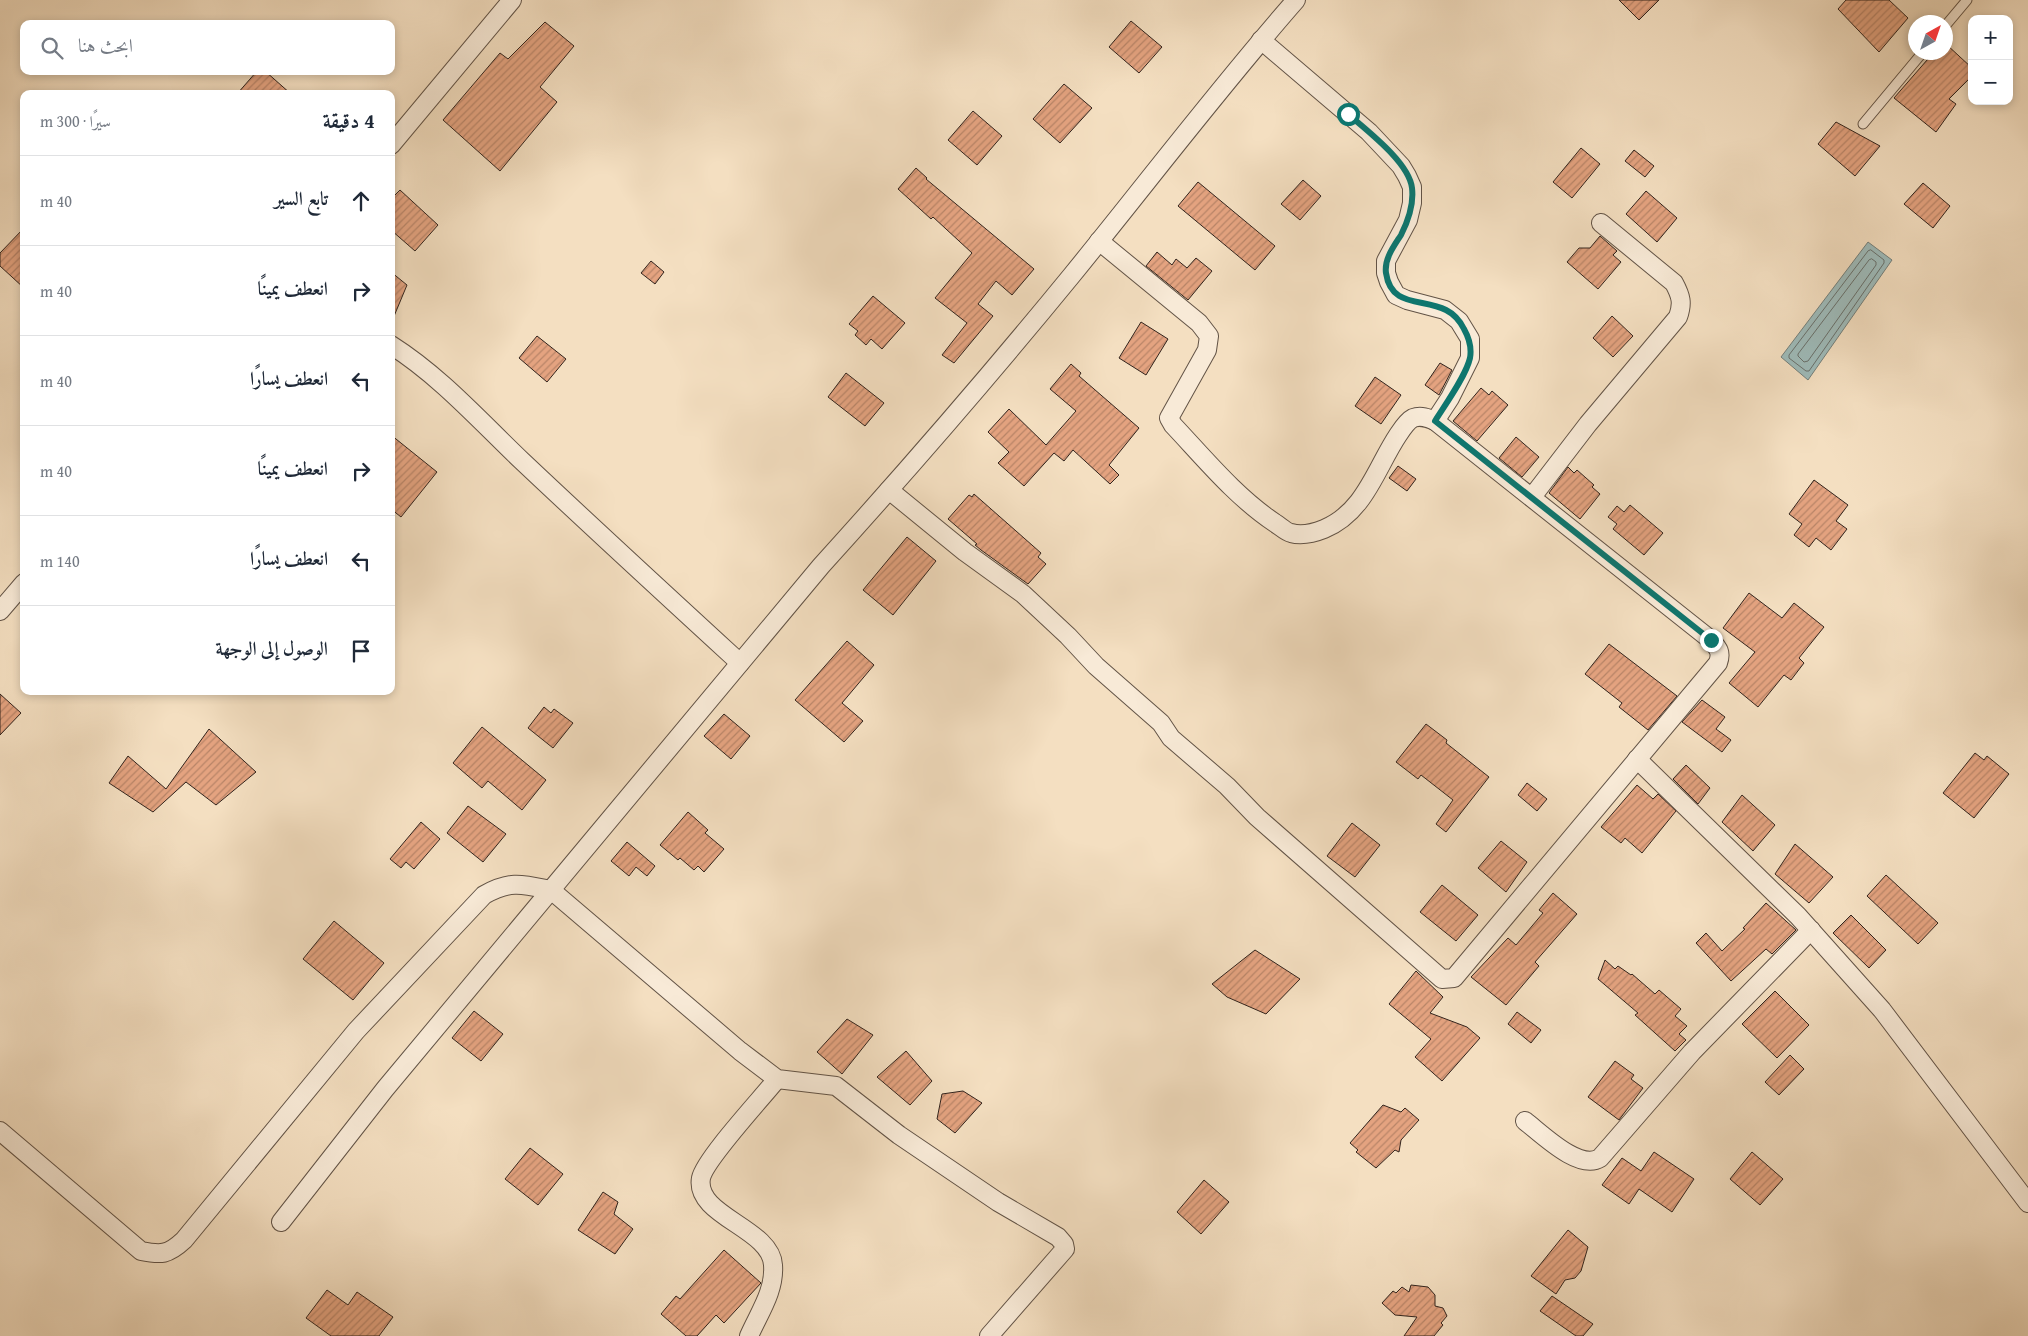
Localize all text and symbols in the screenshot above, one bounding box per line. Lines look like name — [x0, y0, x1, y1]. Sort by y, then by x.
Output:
north arrow — [1908, 15, 1953, 60]
map controls — [1968, 15, 2013, 105]
button: + — [1968, 15, 2013, 60]
search box — [20, 20, 395, 75]
text: ابحث هنا — [78, 31, 133, 59]
icon: search — [38, 34, 66, 62]
button: − — [1968, 60, 2013, 105]
route start — [1337, 103, 1360, 126]
text: 4 دقيقة — [323, 105, 375, 136]
text: سيرًا · 300 m — [40, 109, 111, 133]
text: تابع السير — [274, 184, 328, 212]
icon: ahead — [347, 187, 375, 215]
text: 40 m — [40, 189, 72, 213]
text: انعطف يمينًا — [258, 274, 328, 302]
icon: right — [347, 277, 375, 305]
text: 40 m — [40, 279, 72, 303]
text: انعطف يسارًا — [250, 364, 328, 392]
icon: left — [347, 367, 375, 395]
text: 40 m — [40, 369, 72, 393]
text: انعطف يمينًا — [258, 454, 328, 482]
icon: right — [347, 457, 375, 485]
text: 40 m — [40, 459, 72, 483]
text: انعطف يسارًا — [250, 544, 328, 572]
icon: left — [347, 547, 375, 575]
text: 140 m — [40, 549, 80, 573]
route end — [1700, 629, 1723, 652]
text: الوصول إلى الوجهة — [216, 634, 328, 662]
icon: arrive — [347, 637, 375, 665]

